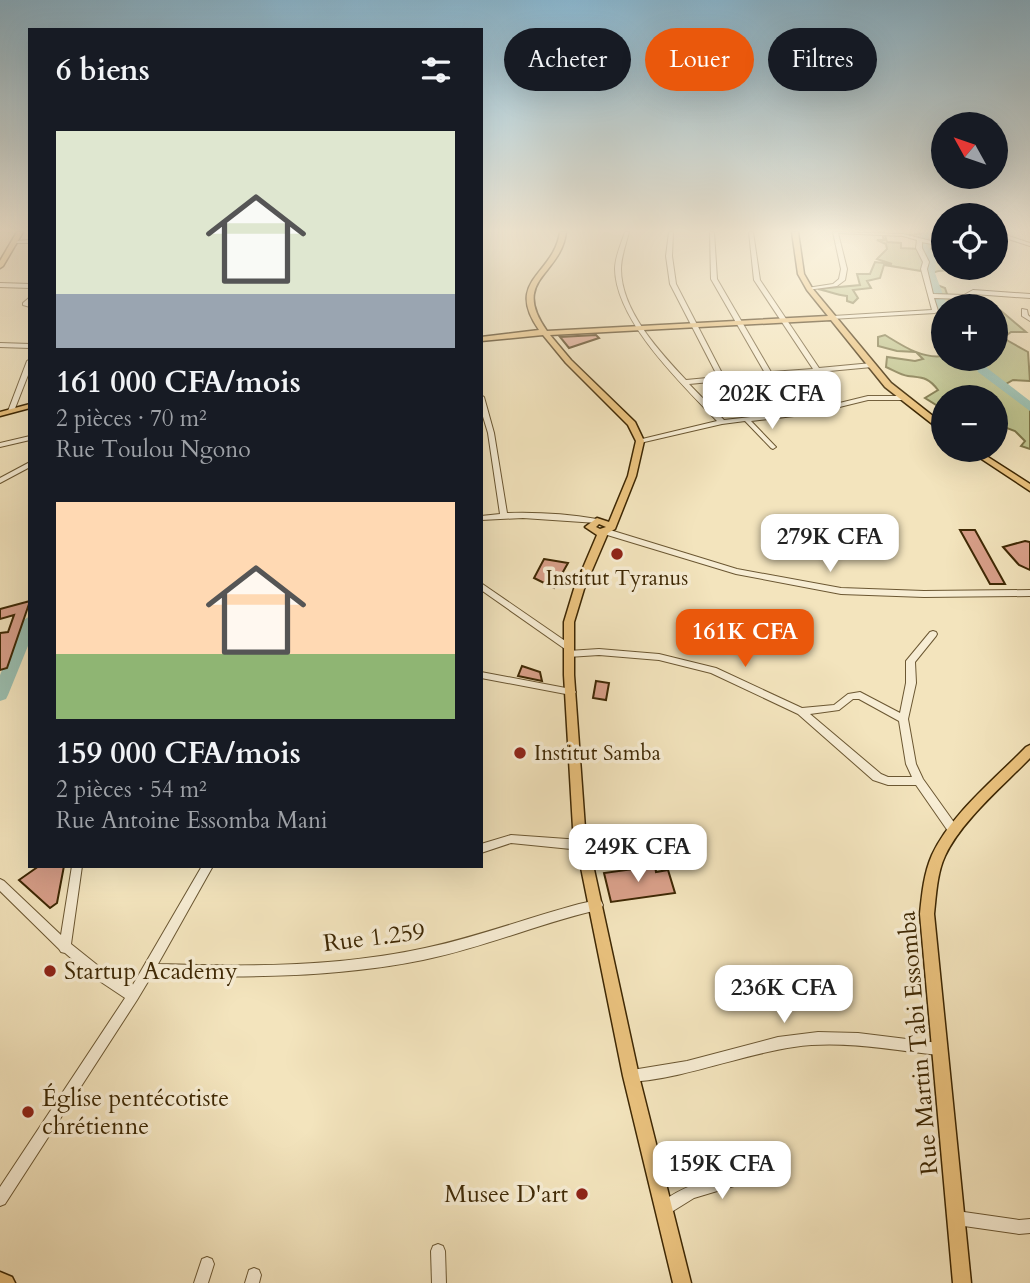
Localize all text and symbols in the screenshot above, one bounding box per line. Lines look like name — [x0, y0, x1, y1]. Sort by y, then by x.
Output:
chip: Acheter — [504, 28, 631, 91]
chip: Louer — [645, 28, 754, 91]
chip: Filtres — [768, 28, 877, 91]
text: 6 biens — [56, 50, 150, 91]
icon: filters — [417, 51, 455, 89]
north arrow — [931, 112, 1008, 189]
map controls — [931, 112, 1008, 462]
icon: home — [193, 176, 319, 302]
button: locate — [931, 203, 1008, 280]
button: + — [931, 294, 1008, 371]
text: 161 000 CFA/mois — [56, 362, 301, 403]
pin: 202K CFA — [700, 372, 844, 431]
text: 202K CFA — [719, 378, 825, 409]
button: − — [931, 385, 1008, 462]
text: 2 pièces · 70 m² — [56, 403, 207, 434]
text: Rue Toulou Ngono — [56, 434, 251, 465]
pin: 279K CFA — [758, 514, 902, 574]
text: 279K CFA — [777, 521, 883, 552]
marker: Institut Tyranus — [609, 546, 625, 562]
icon: home — [193, 547, 319, 673]
place label: Institut Tyranus — [546, 564, 688, 593]
pin: 161K CFA — [673, 610, 817, 669]
text: 161K CFA — [692, 616, 798, 647]
text: 159 000 CFA/mois — [56, 733, 301, 774]
place label: Institut Samba — [534, 739, 661, 768]
marker: Institut Samba — [512, 745, 528, 761]
text: 2 pièces · 54 m² — [56, 774, 207, 805]
text: Rue Antoine Essomba Mani — [56, 805, 328, 836]
pin: 249K CFA — [566, 824, 710, 884]
text: 249K CFA — [585, 831, 691, 862]
street label: Rue Martin Tabi Essomba — [890, 909, 946, 1176]
street label: Rue 1.259 — [321, 915, 427, 960]
place label: Startup Academy — [64, 955, 238, 988]
marker: Startup Academy — [42, 963, 58, 979]
pin: 236K CFA — [712, 965, 856, 1025]
text: 236K CFA — [731, 972, 837, 1003]
place label: Église pentécotiste chrétienne — [42, 1082, 229, 1143]
marker: Église pentécotiste chrétienne — [20, 1104, 36, 1120]
pin: 159K CFA — [650, 1142, 794, 1201]
text: 159K CFA — [669, 1148, 775, 1179]
place label: Musee D'art — [444, 1178, 568, 1211]
marker: Musee D'art — [574, 1186, 590, 1202]

